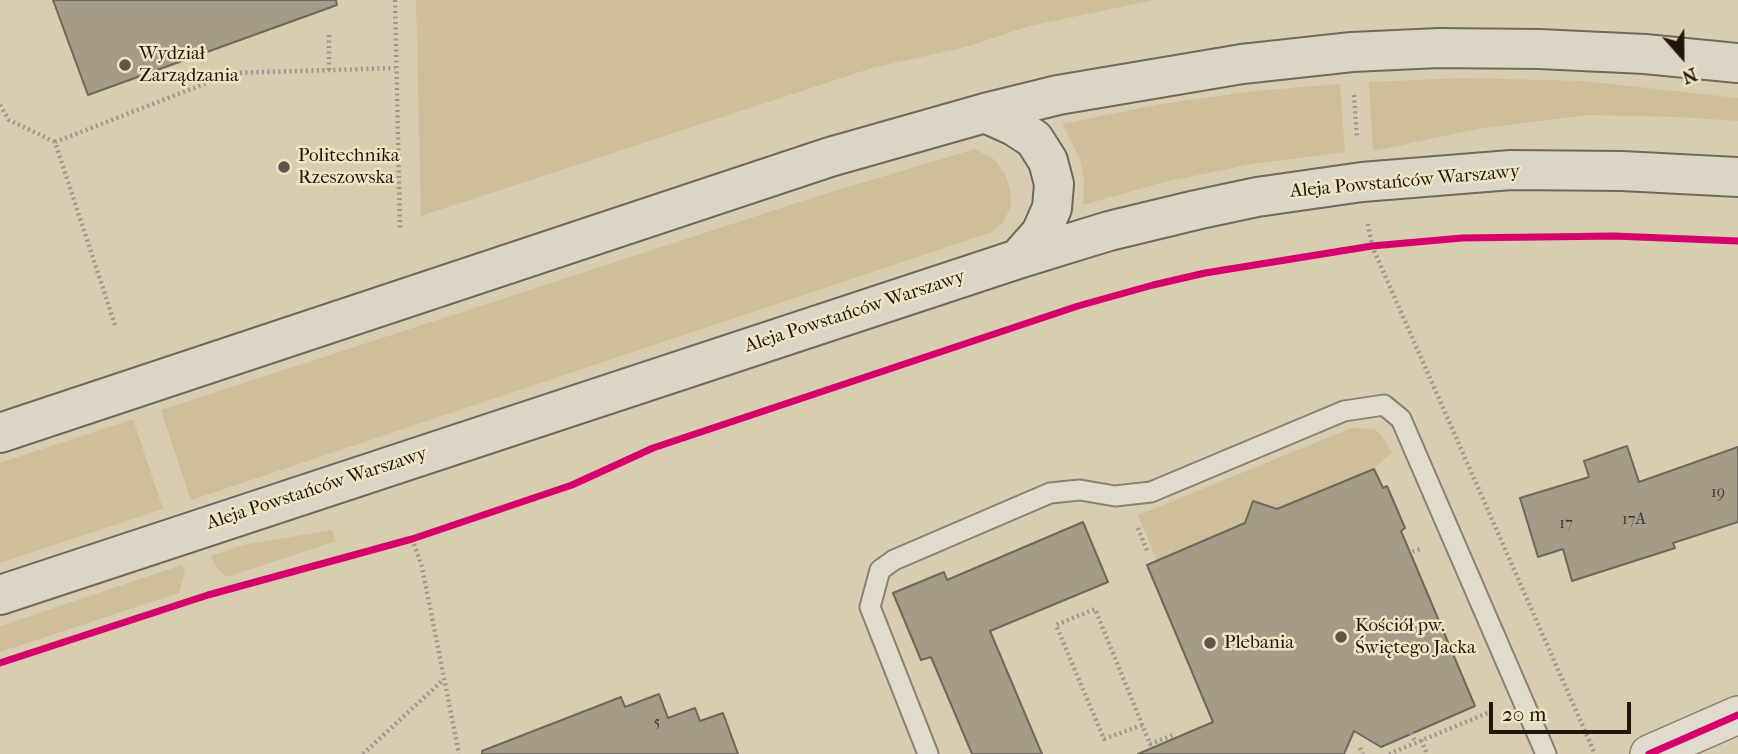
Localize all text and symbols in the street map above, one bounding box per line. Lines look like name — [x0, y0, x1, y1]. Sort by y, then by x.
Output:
north arrow — [1647, 21, 1717, 91]
place label: Wydział Zarządzania — [139, 43, 239, 87]
marker: Wydział Zarządzania — [117, 57, 133, 73]
text: N — [1679, 63, 1700, 88]
place label: Politechnika Rzeszowska — [298, 145, 400, 189]
marker: Politechnika Rzeszowska — [276, 159, 292, 175]
street label: Aleja Powstańców Warszawy — [1289, 161, 1521, 203]
street label: Aleja Powstańców Warszawy — [742, 266, 968, 358]
street label: Aleja Powstańców Warszawy — [204, 443, 430, 535]
house number: 19 — [1711, 483, 1725, 503]
house number: 17A — [1622, 510, 1646, 530]
house number: 17 — [1559, 514, 1573, 534]
place label: Kościół pw. Świętego Jacka — [1355, 615, 1476, 659]
marker: Kościół pw. Świętego Jacka — [1333, 629, 1349, 645]
place label: Plebania — [1224, 632, 1294, 654]
marker: Plebania — [1202, 635, 1218, 651]
scale bar — [1493, 688, 1635, 732]
text: 20 m — [1502, 702, 1546, 726]
house number: 5 — [654, 713, 660, 733]

